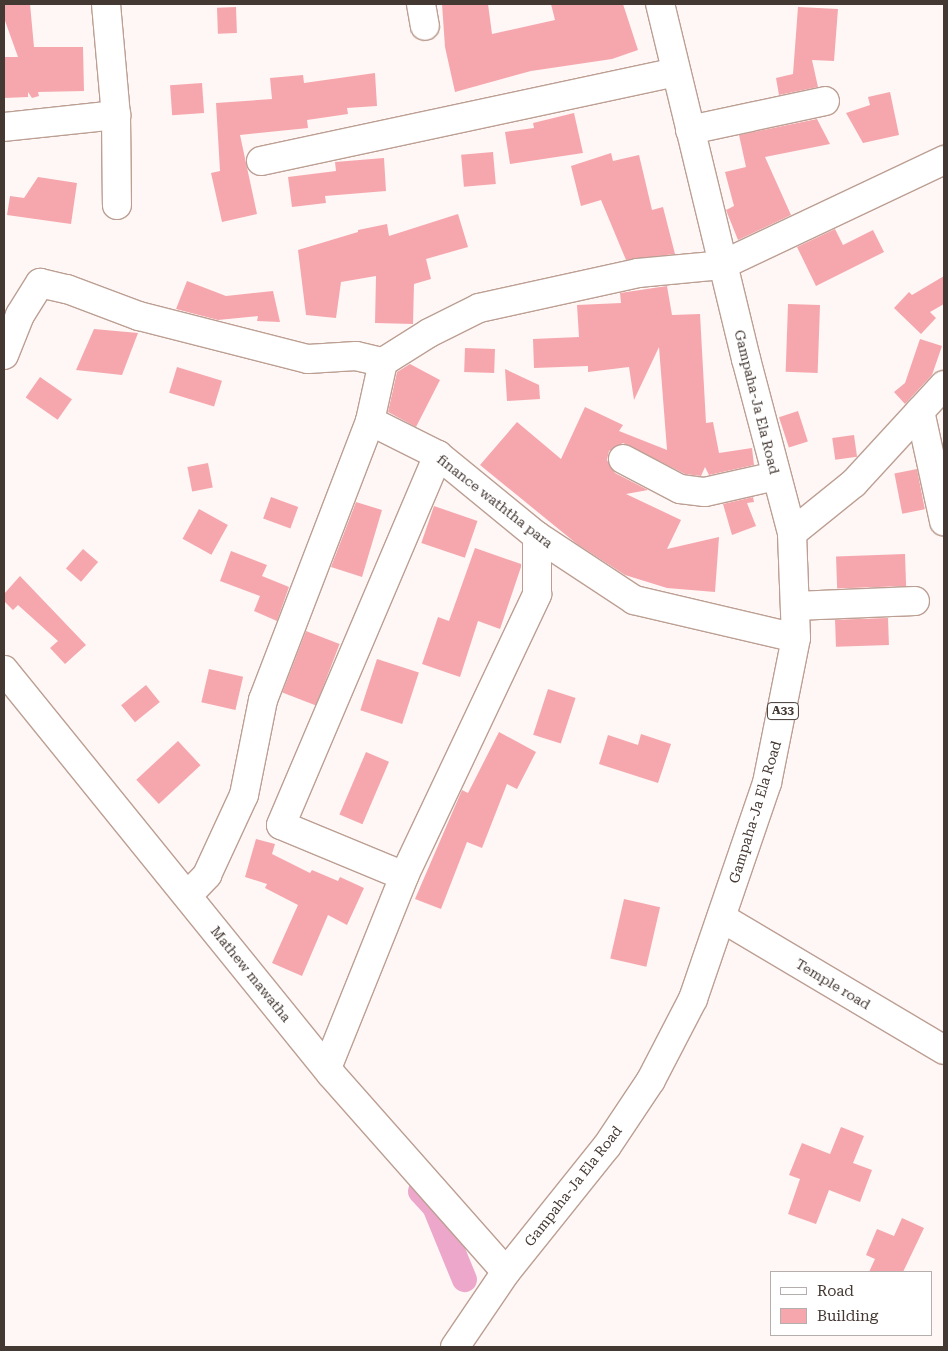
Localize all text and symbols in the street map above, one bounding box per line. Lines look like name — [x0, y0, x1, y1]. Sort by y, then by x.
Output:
street label: Gampaha-Ja Ela Road — [731, 328, 783, 476]
street label: finance waththa para — [434, 451, 556, 551]
road number: A33 — [767, 701, 799, 720]
street label: Gampaha-Ja Ela Road — [725, 739, 785, 885]
street label: Mathew mawatha — [207, 923, 295, 1025]
street label: Temple road — [793, 955, 873, 1013]
street label: Gampaha-Ja Ela Road — [521, 1122, 625, 1250]
legend — [770, 1271, 933, 1336]
text: Road — [817, 1282, 854, 1300]
text: Building — [817, 1307, 878, 1325]

